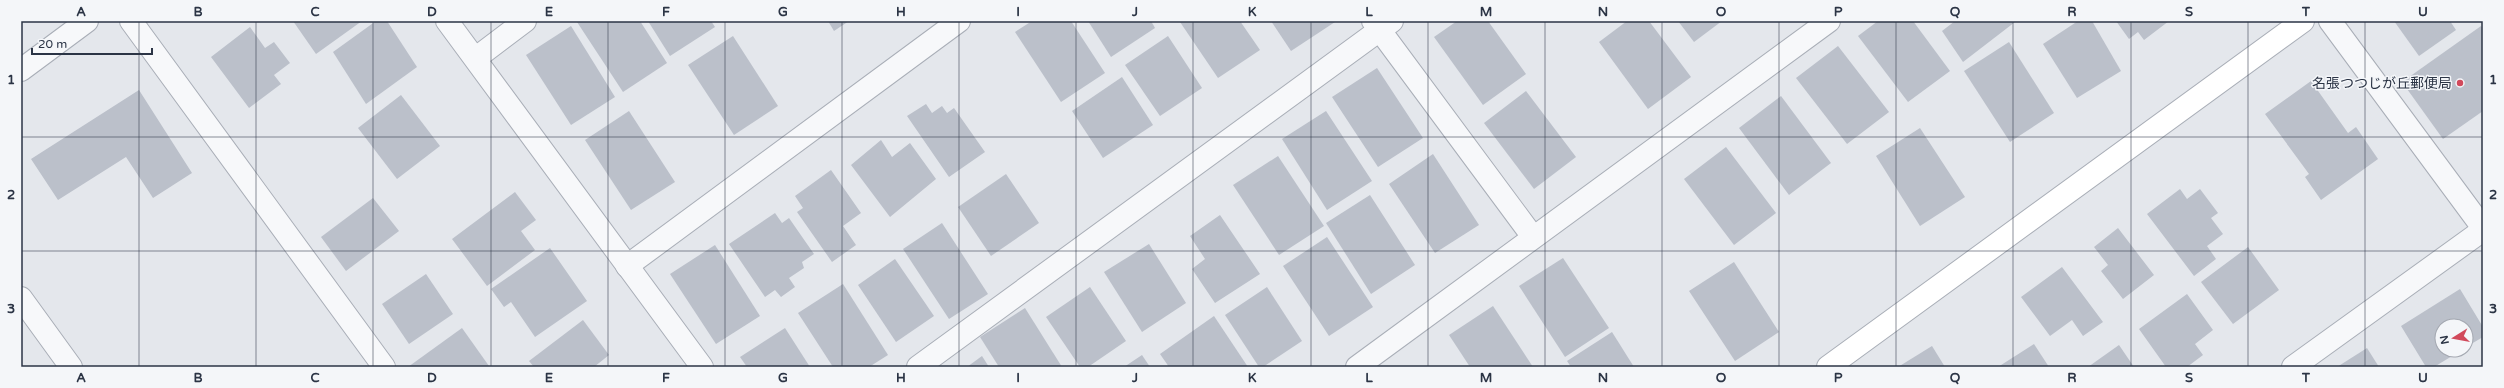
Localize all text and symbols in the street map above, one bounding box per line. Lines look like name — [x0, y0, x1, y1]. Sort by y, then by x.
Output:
text: A — [76, 4, 86, 20]
text: B — [193, 4, 203, 20]
text: C — [310, 4, 320, 20]
text: D — [427, 4, 437, 20]
text: E — [545, 4, 553, 20]
text: F — [662, 4, 670, 20]
text: G — [778, 4, 788, 20]
text: H — [896, 4, 906, 20]
text: I — [1016, 4, 1020, 20]
text: J — [1131, 4, 1138, 20]
text: K — [1248, 4, 1257, 20]
text: L — [1365, 4, 1373, 20]
text: M — [1480, 4, 1492, 20]
text: N — [1598, 4, 1608, 20]
text: O — [1716, 4, 1727, 20]
text: P — [1834, 4, 1843, 20]
text: Q — [1950, 4, 1961, 20]
text: R — [2067, 4, 2077, 20]
text: S — [2185, 4, 2193, 20]
text: T — [2301, 4, 2311, 20]
text: U — [2418, 4, 2428, 20]
scale bar — [32, 30, 152, 56]
text: 20 m — [38, 37, 67, 51]
text: 1 — [7, 72, 15, 88]
text: 1 — [2489, 72, 2497, 88]
place label: 名張つつじが丘郵便局 — [2312, 75, 2452, 92]
marker: 名張つつじが丘郵便局 — [2455, 78, 2465, 88]
text: 2 — [7, 187, 15, 203]
text: 2 — [2489, 187, 2497, 203]
text: 3 — [7, 301, 15, 317]
text: 3 — [2489, 301, 2497, 317]
north arrow — [2434, 318, 2474, 358]
text: N — [2437, 334, 2452, 345]
text: A — [76, 370, 86, 386]
text: B — [193, 370, 203, 386]
text: C — [310, 370, 320, 386]
text: D — [427, 370, 437, 386]
text: E — [545, 370, 553, 386]
text: F — [662, 370, 670, 386]
text: G — [778, 370, 788, 386]
text: H — [896, 370, 906, 386]
text: I — [1016, 370, 1020, 386]
text: J — [1131, 370, 1138, 386]
text: K — [1248, 370, 1257, 386]
text: L — [1365, 370, 1373, 386]
text: M — [1480, 370, 1492, 386]
text: N — [1598, 370, 1608, 386]
text: O — [1716, 370, 1727, 386]
text: P — [1834, 370, 1843, 386]
text: Q — [1950, 370, 1961, 386]
text: R — [2067, 370, 2077, 386]
text: S — [2185, 370, 2193, 386]
text: T — [2301, 370, 2311, 386]
text: U — [2418, 370, 2428, 386]

